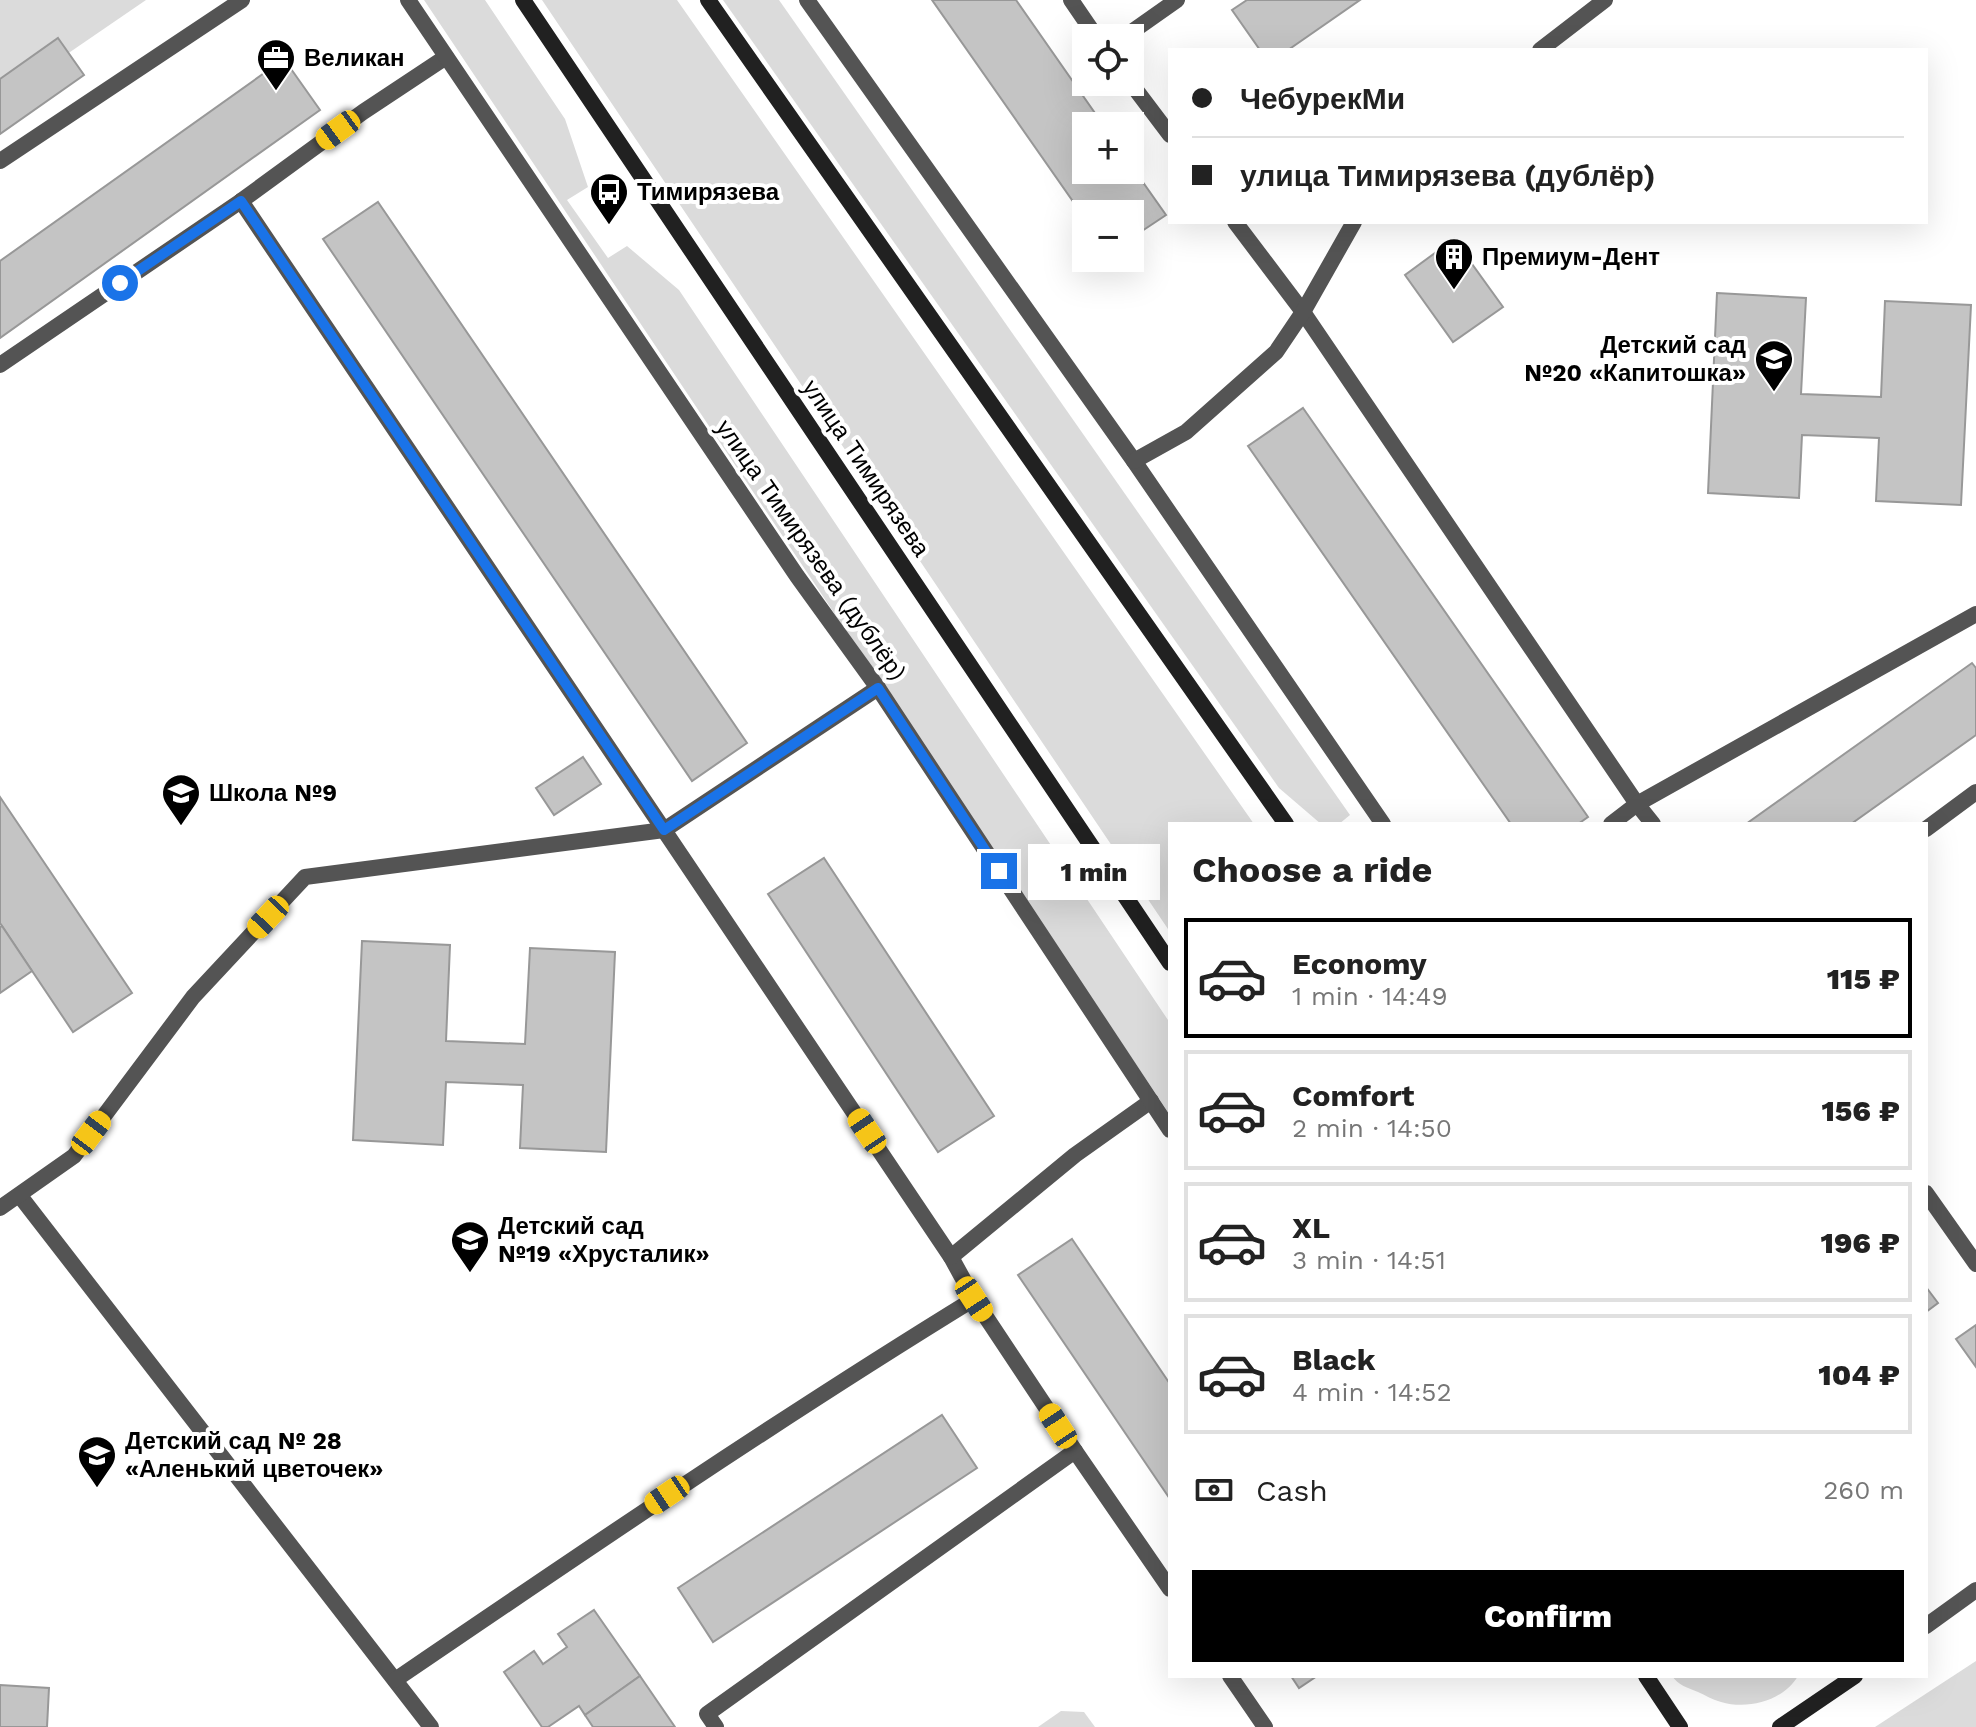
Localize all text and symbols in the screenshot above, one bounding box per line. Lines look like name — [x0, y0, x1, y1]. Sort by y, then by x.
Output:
map controls — [1072, 24, 1144, 272]
button: locate — [1072, 24, 1144, 96]
office icon: Великан — [255, 37, 297, 92]
place label: Великан — [304, 44, 405, 72]
text: ЧебурекМи — [1240, 81, 1405, 116]
car — [312, 106, 364, 154]
button: + — [1072, 112, 1144, 184]
text: улица Тимирязева (дублёр) — [1240, 158, 1655, 193]
bus stop icon: Тимирязева — [588, 171, 630, 226]
place label: Тимирязева — [637, 178, 780, 206]
button: − — [1072, 200, 1144, 272]
building icon: Премиум-Дент — [1433, 236, 1475, 291]
place label: Премиум-Дент — [1482, 243, 1660, 271]
route start — [102, 265, 138, 301]
place label: Детский сад №20 «Капитошка» — [1524, 331, 1746, 387]
school or university icon: Детский сад №20 «Капитошка» — [1753, 338, 1795, 393]
street label: улица Тимирязева — [796, 374, 936, 562]
street label: улица Тимирязева (дублёр) — [710, 414, 912, 686]
school or university icon: Школа №9 — [160, 772, 202, 827]
place label: Школа №9 — [209, 779, 337, 807]
callout: 1 min — [1027, 843, 1159, 899]
text: Choose a ride — [1192, 849, 1432, 891]
route end — [981, 853, 1017, 889]
text: 1 min — [1061, 857, 1127, 887]
car — [243, 891, 293, 943]
icon: car — [1196, 942, 1268, 1014]
text: Economy — [1292, 946, 1427, 981]
text: 115 ₽ — [1827, 961, 1900, 996]
text: 1 min · 14:49 — [1292, 981, 1448, 1011]
icon: car — [1196, 1074, 1268, 1146]
text: Comfort — [1292, 1078, 1414, 1113]
text: 156 ₽ — [1821, 1093, 1900, 1128]
car — [844, 1104, 890, 1158]
car — [67, 1107, 115, 1159]
text: 2 min · 14:50 — [1292, 1113, 1452, 1143]
icon: car — [1196, 1206, 1268, 1278]
text: XL — [1292, 1210, 1330, 1245]
place label: Детский сад №19 «Хрусталик» — [498, 1212, 710, 1268]
school or university icon: Детский сад №19 «Хрусталик» — [449, 1219, 491, 1274]
text: 196 ₽ — [1821, 1225, 1900, 1260]
text: 3 min · 14:51 — [1292, 1245, 1446, 1275]
car — [951, 1272, 997, 1326]
icon: car — [1196, 1338, 1268, 1410]
text: Black — [1292, 1342, 1376, 1377]
text: 104 ₽ — [1818, 1357, 1900, 1392]
text: 4 min · 14:52 — [1292, 1377, 1452, 1407]
car — [1035, 1399, 1081, 1453]
place label: Детский сад № 28 «Аленький цветочек» — [125, 1427, 383, 1483]
school or university icon: Детский сад № 28 «Аленький цветочек» — [76, 1434, 118, 1489]
icon: cash — [1192, 1468, 1236, 1512]
car — [640, 1472, 694, 1518]
text: Cash — [1256, 1473, 1328, 1508]
text: 260 m — [1823, 1475, 1904, 1505]
button: Confirm — [1192, 1570, 1904, 1662]

